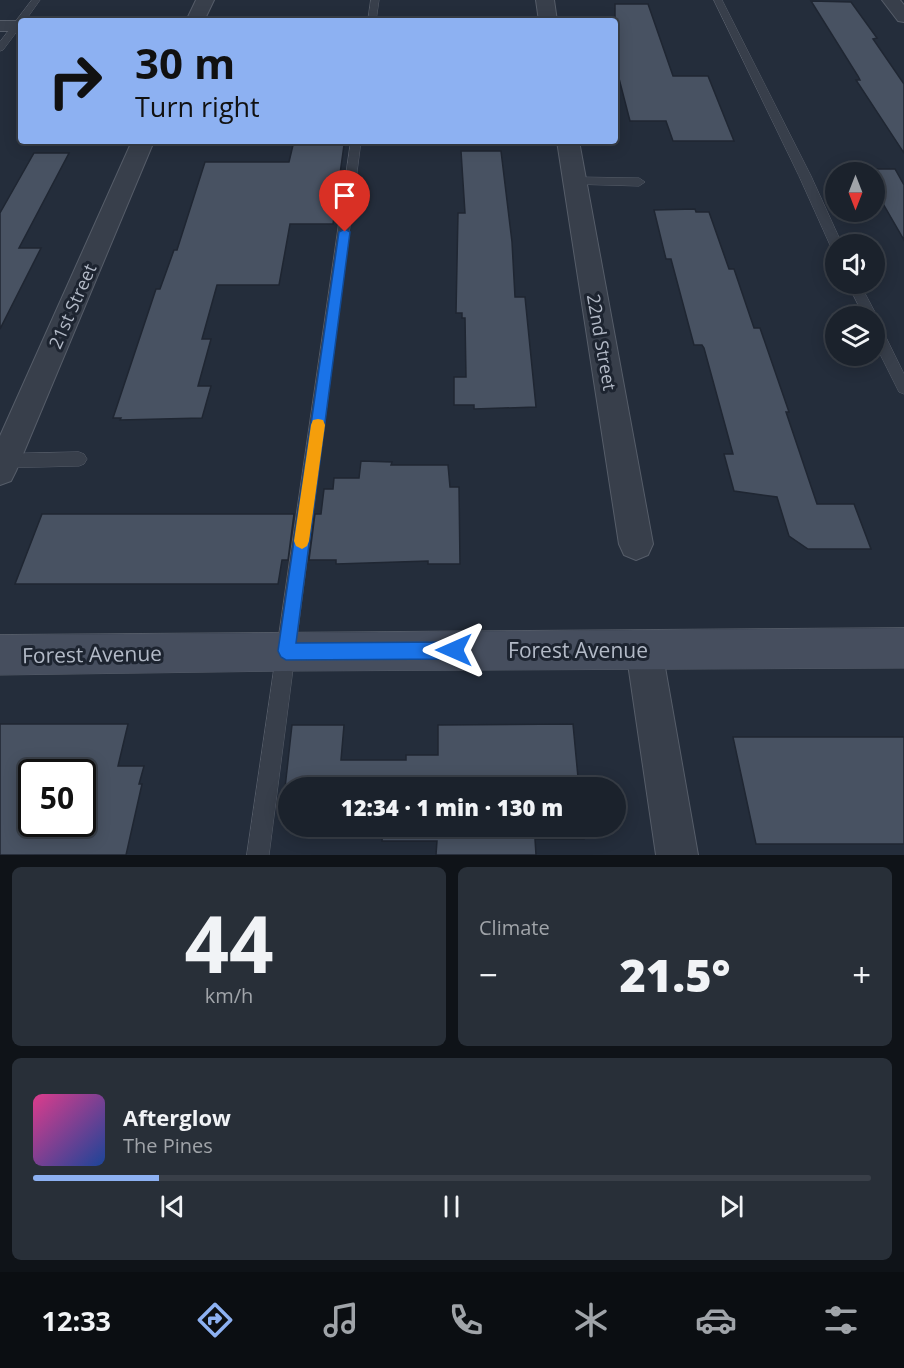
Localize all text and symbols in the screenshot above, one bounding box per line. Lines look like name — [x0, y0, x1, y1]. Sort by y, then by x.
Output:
text: 30 m — [135, 34, 235, 91]
icon: right — [36, 42, 114, 120]
text: Turn right — [135, 88, 260, 125]
north arrow — [825, 162, 885, 222]
map controls — [825, 162, 885, 366]
pin — [319, 170, 370, 232]
icon: arrive — [328, 179, 361, 212]
button: sound — [825, 234, 885, 294]
street label: 21st Street — [43, 260, 101, 352]
street label: 22nd Street — [582, 292, 622, 392]
button: layers — [825, 306, 885, 366]
position arrow — [422, 618, 486, 682]
street label: Forest Avenue — [508, 636, 648, 664]
street label: Forest Avenue — [22, 639, 162, 669]
speed limit sign: 50 — [18, 759, 96, 837]
text: 12:34 · 1 min · 130 m — [341, 792, 563, 822]
text: 44 — [184, 890, 274, 996]
text: Climate — [479, 914, 550, 941]
text: 21.5° — [619, 944, 731, 1005]
text: − — [479, 952, 498, 997]
text: + — [852, 952, 871, 997]
text: km/h — [205, 982, 253, 1009]
text: Afterglow — [123, 1102, 231, 1132]
text: The Pines — [123, 1132, 213, 1159]
icon: previous — [156, 1190, 189, 1223]
icon: pause — [435, 1190, 468, 1223]
icon: next — [715, 1190, 748, 1223]
icon: directions — [194, 1299, 236, 1341]
icon: music — [320, 1299, 362, 1341]
icon: phone — [445, 1299, 487, 1341]
icon: climate — [570, 1299, 612, 1341]
icon: car — [695, 1299, 737, 1341]
icon: filters — [820, 1299, 862, 1341]
text: 12:33 — [42, 1302, 111, 1339]

